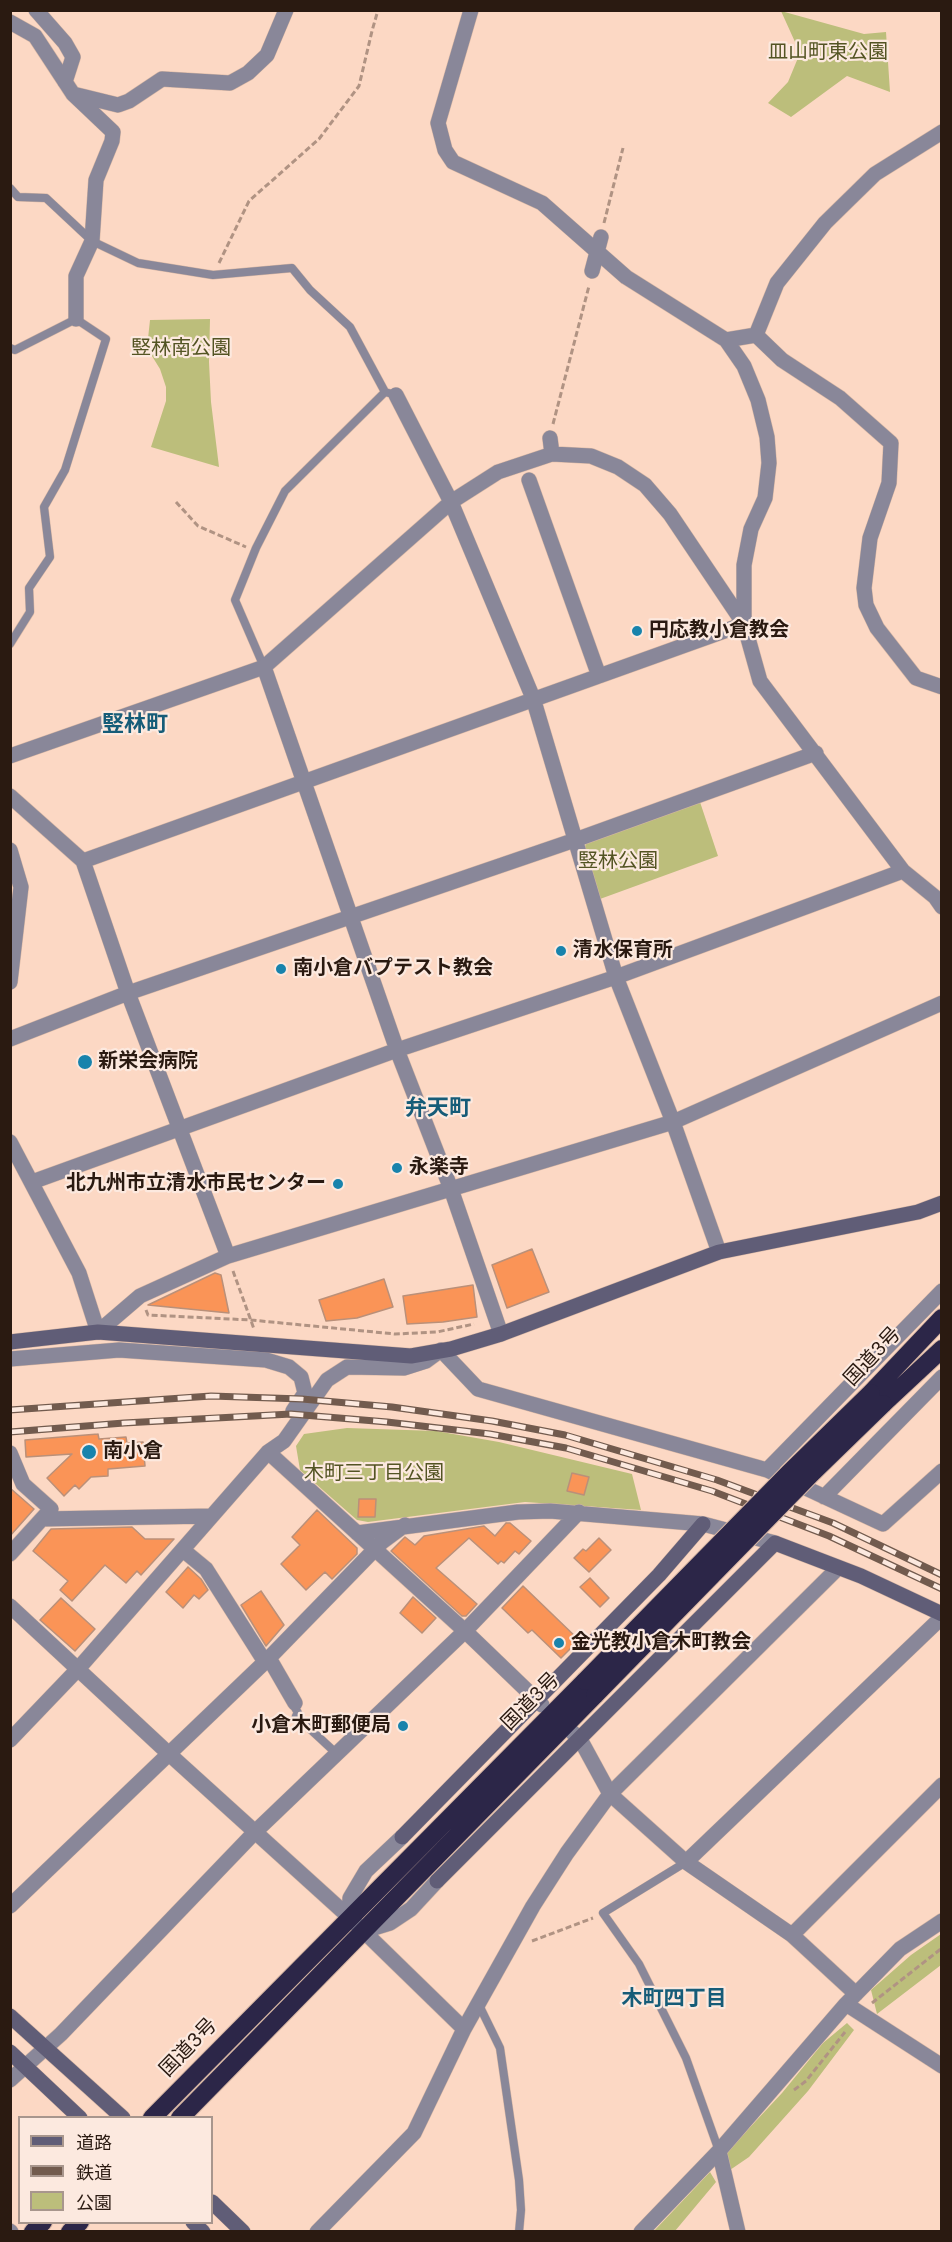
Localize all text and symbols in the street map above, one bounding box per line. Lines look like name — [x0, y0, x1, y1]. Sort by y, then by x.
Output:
park label: 皿山町東公園 — [768, 41, 888, 65]
park label: 竪林南公園 — [131, 337, 231, 361]
place label: 円応教小倉教会 — [649, 619, 789, 643]
marker: 円応教小倉教会 — [630, 624, 644, 638]
district label: 竪林町 — [102, 712, 168, 738]
park label: 竪林公園 — [578, 850, 658, 874]
place label: 清水保育所 — [573, 939, 673, 963]
marker: 清水保育所 — [554, 944, 568, 958]
place label: 南小倉バプテスト教会 — [293, 957, 493, 981]
marker: 南小倉バプテスト教会 — [274, 962, 288, 976]
place label: 新栄会病院 — [98, 1050, 198, 1074]
marker: 新栄会病院 — [76, 1053, 94, 1071]
district label: 弁天町 — [405, 1096, 471, 1122]
place label: 永楽寺 — [409, 1156, 469, 1180]
marker: 永楽寺 — [390, 1161, 404, 1175]
place label: 北九州市立清水市民センター — [66, 1172, 326, 1196]
marker: 北九州市立清水市民センター — [331, 1177, 345, 1191]
street label: 国道3号 — [840, 1323, 906, 1391]
place label: 南小倉 — [103, 1440, 163, 1464]
marker: 南小倉 — [80, 1443, 98, 1461]
park label: 木町三丁目公園 — [304, 1462, 444, 1486]
place label: 金光教小倉木町教会 — [571, 1631, 751, 1655]
marker: 金光教小倉木町教会 — [552, 1636, 566, 1650]
street label: 国道3号 — [497, 1668, 565, 1736]
place label: 小倉木町郵便局 — [251, 1714, 391, 1738]
marker: 小倉木町郵便局 — [396, 1719, 410, 1733]
district label: 木町四丁目 — [622, 1986, 726, 2012]
street label: 国道3号 — [155, 2014, 223, 2082]
legend — [18, 2116, 213, 2224]
text: 道路 — [76, 2131, 112, 2155]
text: 鉄道 — [76, 2161, 112, 2185]
text: 公園 — [76, 2191, 112, 2215]

